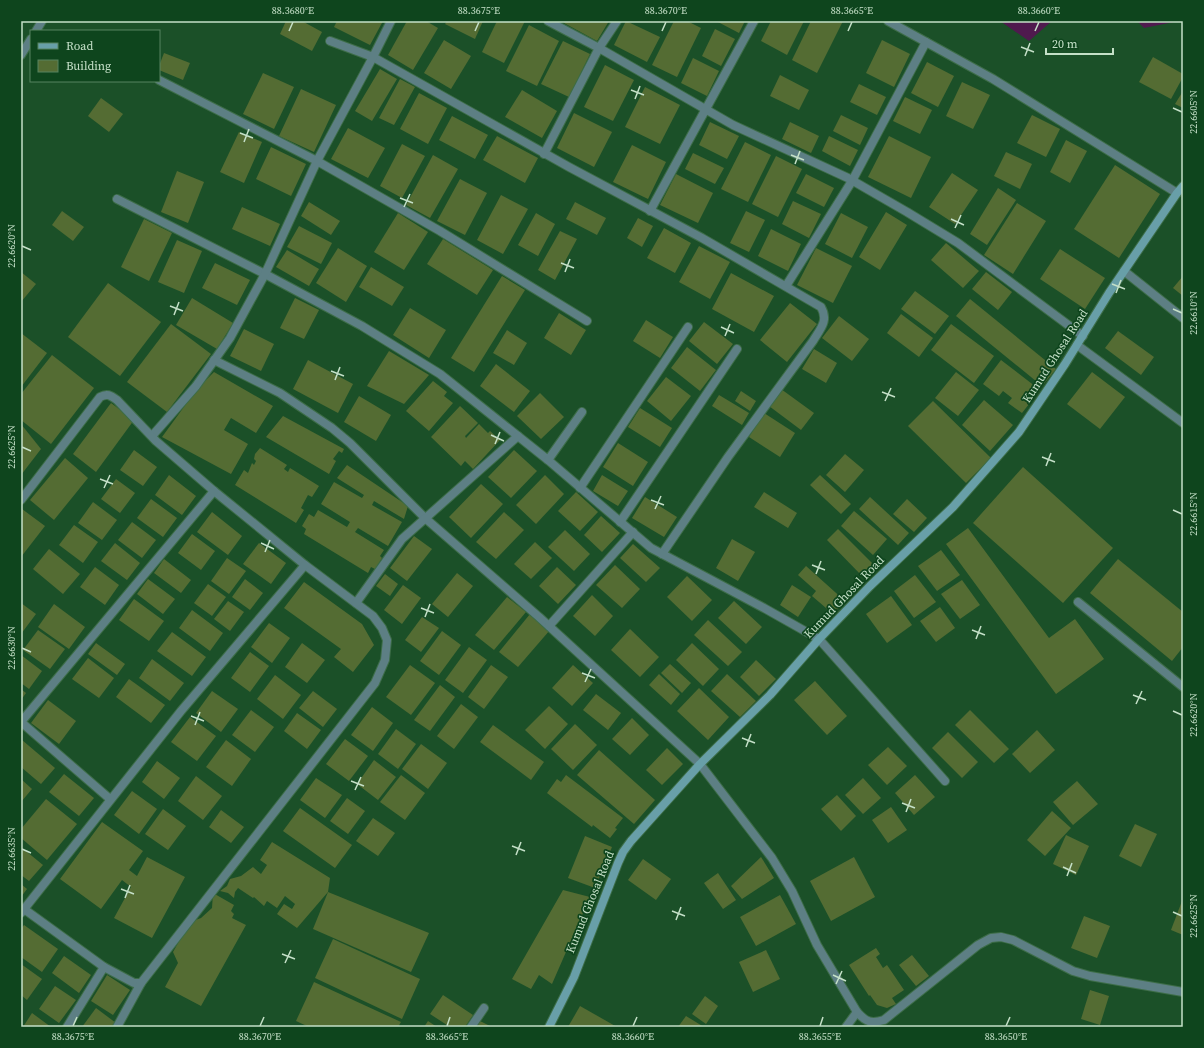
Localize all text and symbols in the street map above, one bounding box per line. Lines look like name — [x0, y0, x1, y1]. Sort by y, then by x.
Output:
text: 88.3680°E — [272, 4, 314, 17]
text: 88.3675°E — [458, 4, 500, 17]
text: 88.3670°E — [645, 4, 687, 17]
text: 88.3665°E — [831, 4, 873, 17]
text: 88.3660°E — [1018, 4, 1060, 17]
legend — [30, 30, 160, 82]
scale bar — [1046, 30, 1113, 56]
text: 20 m — [1052, 36, 1078, 52]
text: Road — [66, 38, 93, 54]
text: Building — [66, 58, 111, 74]
text: 22.6605°N — [1187, 90, 1200, 134]
text: 22.6620°N — [5, 224, 18, 268]
text: 22.6610°N — [1187, 291, 1200, 335]
street label: Kumud Ghosal Road — [1019, 306, 1091, 406]
text: 22.6625°N — [5, 425, 18, 469]
text: 22.6615°N — [1187, 492, 1200, 536]
street label: Kumud Ghosal Road — [800, 552, 888, 642]
text: 22.6630°N — [5, 626, 18, 670]
text: 22.6620°N — [1187, 693, 1200, 737]
text: 22.6635°N — [5, 827, 18, 871]
street label: Kumud Ghosal Road — [562, 848, 618, 955]
text: 22.6625°N — [1187, 894, 1200, 938]
text: 88.3675°E — [52, 1030, 94, 1043]
text: 88.3670°E — [239, 1030, 281, 1043]
text: 88.3665°E — [426, 1030, 468, 1043]
text: 88.3660°E — [612, 1030, 654, 1043]
text: 88.3655°E — [799, 1030, 841, 1043]
text: 88.3650°E — [985, 1030, 1027, 1043]

